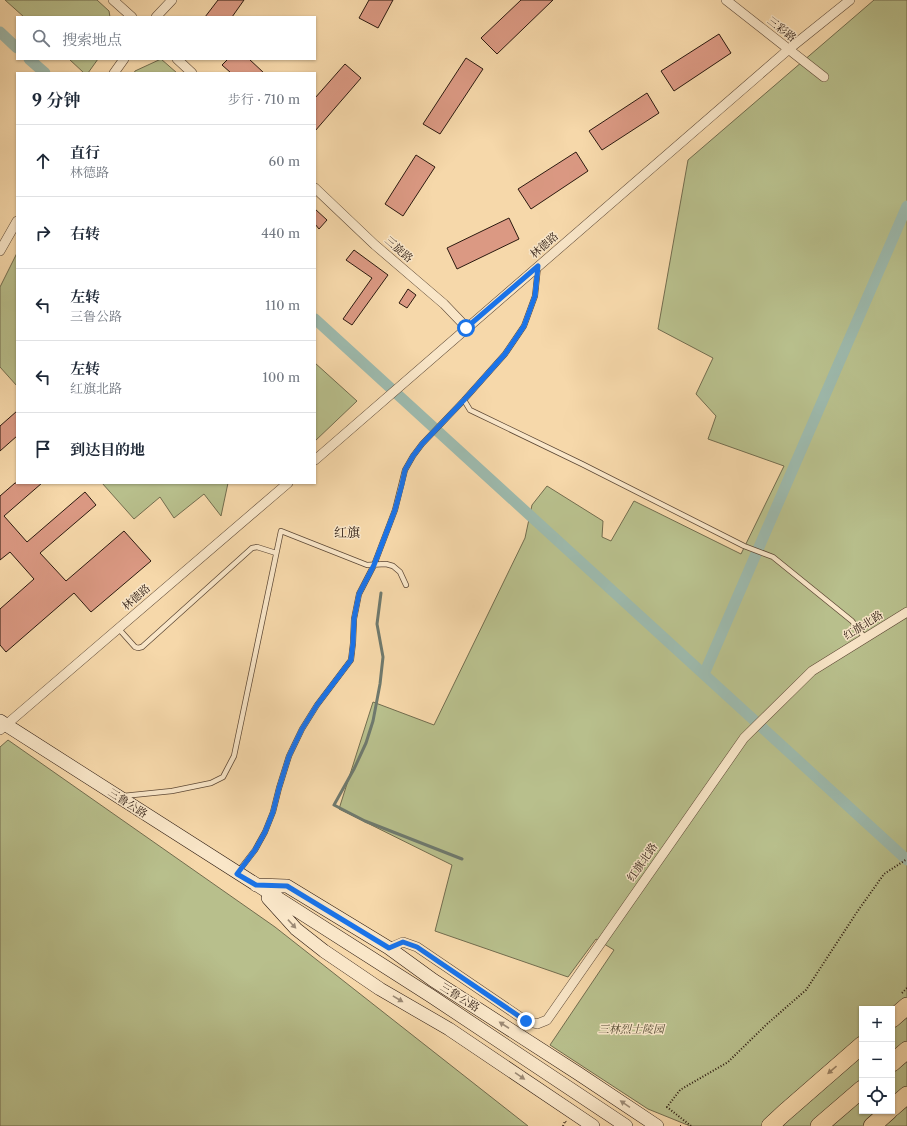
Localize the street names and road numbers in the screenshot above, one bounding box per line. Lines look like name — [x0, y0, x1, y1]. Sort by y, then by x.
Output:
street label: 三彩路 — [765, 13, 799, 45]
street label: 林德路 — [527, 229, 561, 261]
street label: 三旋路 — [382, 233, 416, 265]
street label: 林德路 — [119, 581, 153, 613]
street label: 红旗北路 — [841, 607, 885, 643]
street label: 三鲁公路 — [106, 785, 150, 821]
street label: 红旗北路 — [624, 840, 660, 884]
street label: 三鲁公路 — [438, 979, 482, 1015]

